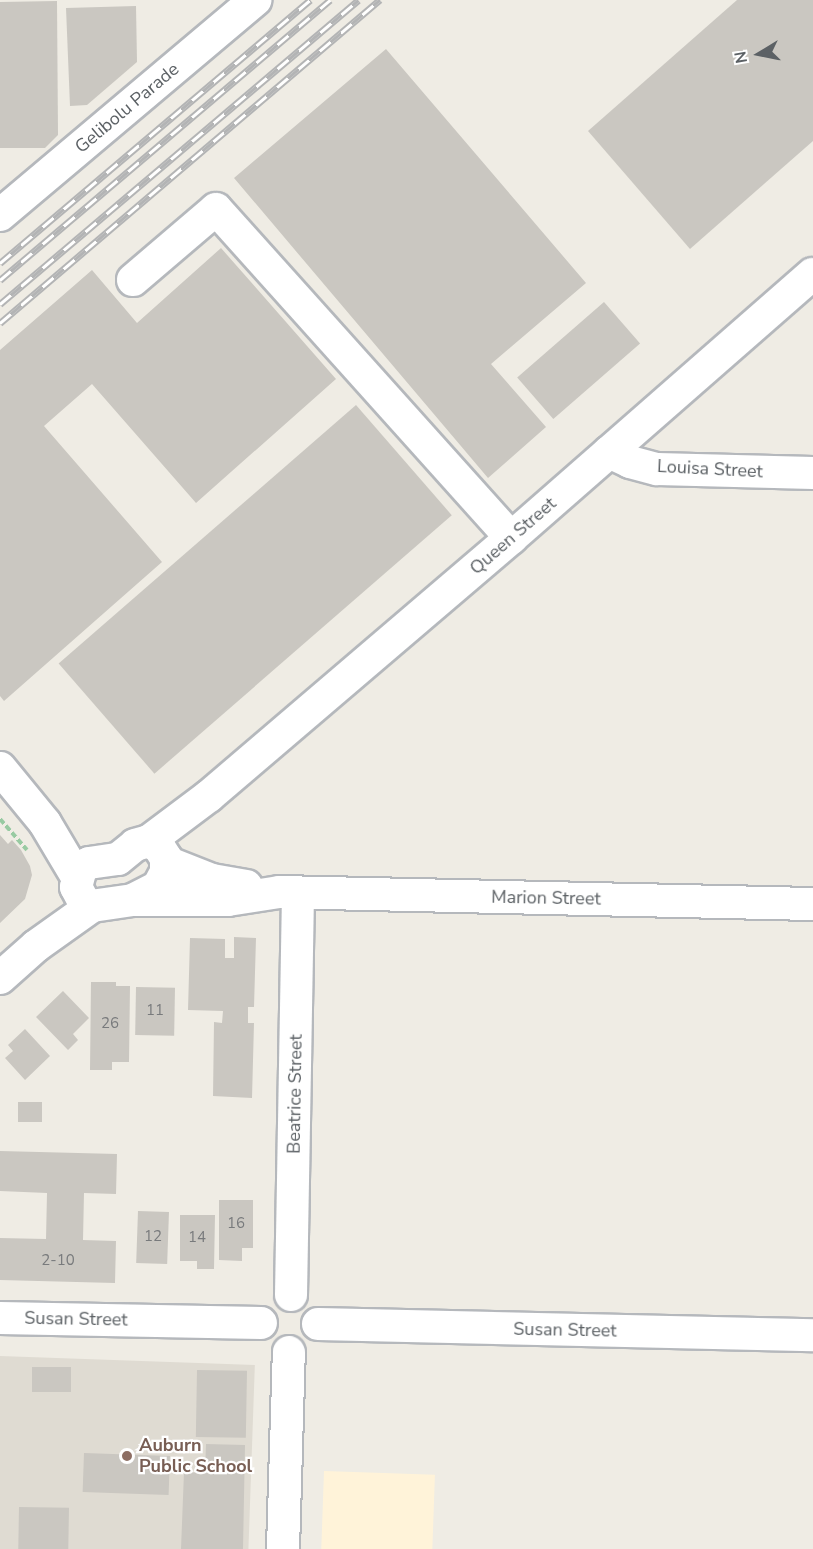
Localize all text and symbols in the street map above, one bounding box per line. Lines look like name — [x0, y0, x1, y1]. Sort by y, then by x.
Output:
north arrow — [729, 24, 789, 84]
text: N — [729, 49, 753, 65]
street label: Gelibolu Parade — [71, 58, 183, 158]
street label: Louisa Street — [657, 455, 763, 483]
street label: Queen Street — [466, 493, 560, 579]
street label: Marion Street — [491, 886, 601, 910]
house number: 11 — [146, 1002, 164, 1020]
house number: 26 — [101, 1015, 119, 1033]
street label: Beatrice Street — [283, 1034, 307, 1154]
house number: 16 — [227, 1215, 245, 1233]
house number: 12 — [144, 1228, 162, 1246]
house number: 14 — [188, 1229, 206, 1247]
house number: 2-10 — [41, 1252, 75, 1270]
street label: Susan Street — [24, 1307, 128, 1331]
street label: Susan Street — [513, 1318, 617, 1342]
place label: Auburn Public School — [139, 1435, 252, 1478]
marker: Auburn Public School — [120, 1449, 134, 1463]

